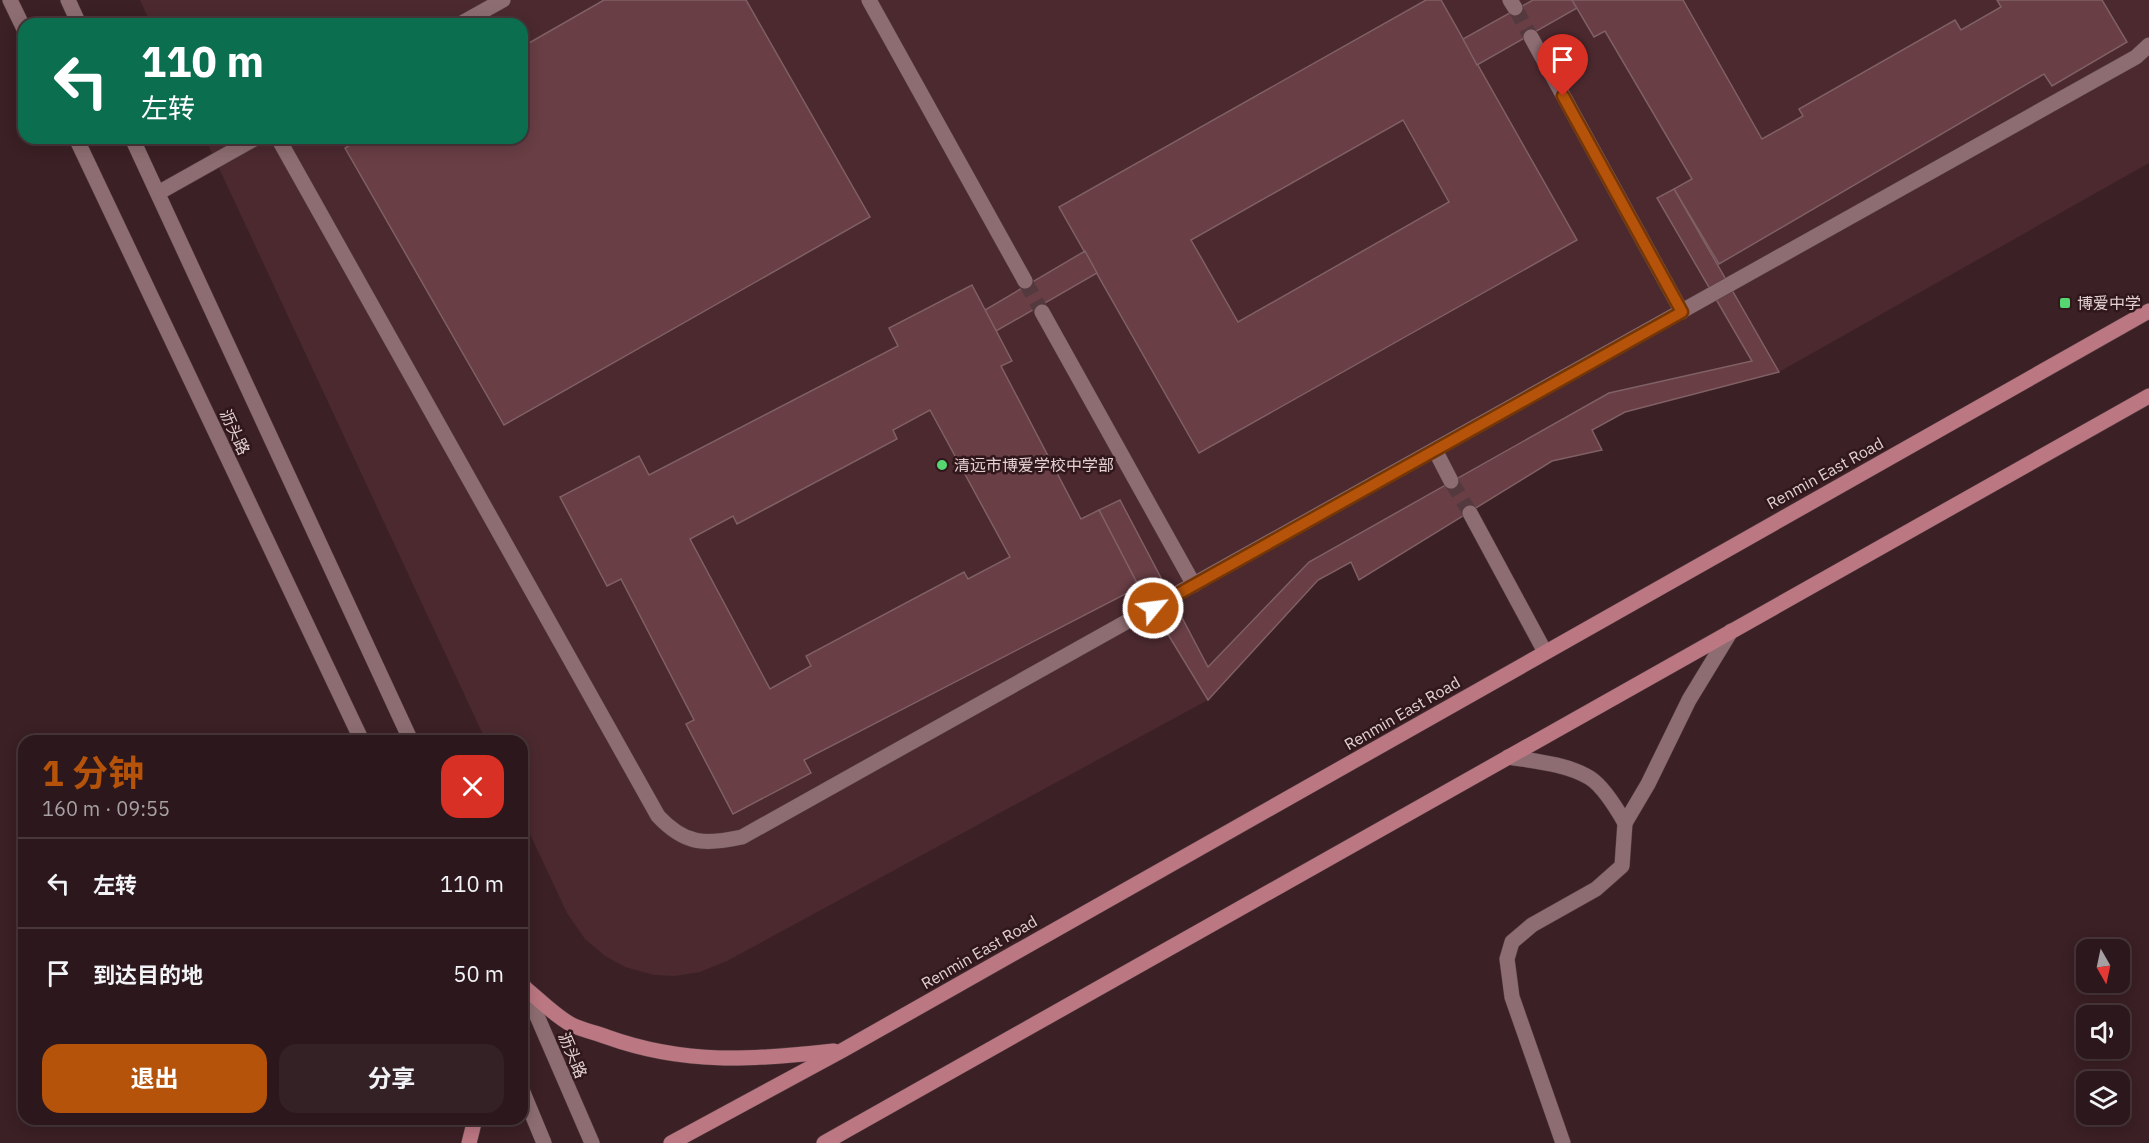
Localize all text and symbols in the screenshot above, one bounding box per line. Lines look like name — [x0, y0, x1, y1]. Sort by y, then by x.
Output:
text: 110 m — [141, 34, 264, 89]
pin — [1537, 34, 1588, 96]
icon: left — [42, 42, 120, 120]
icon: arrive — [1546, 43, 1579, 76]
text: 左转 — [141, 90, 195, 125]
place label: 博爱中学 — [2077, 293, 2141, 313]
marker: 博爱中学 — [2058, 296, 2072, 310]
street label: 沥头路 — [216, 406, 254, 458]
street label: Renmin East Road — [1763, 433, 1887, 513]
place label: 清远市博爱学校中学部 — [954, 455, 1114, 475]
marker: 清远市博爱学校中学部 — [935, 458, 949, 472]
position arrow — [1121, 576, 1185, 640]
street label: Renmin East Road — [1341, 672, 1463, 754]
text: 1 分钟 — [42, 749, 144, 796]
button: close — [441, 755, 504, 818]
text: 160 m · 09:55 — [42, 795, 170, 822]
icon: left — [42, 867, 75, 900]
text: 110 m — [440, 869, 504, 898]
text: 左转 — [93, 870, 137, 899]
street label: Renmin East Road — [918, 911, 1040, 993]
north arrow — [2076, 939, 2130, 993]
map controls — [2076, 939, 2130, 1125]
icon: arrive — [42, 957, 75, 990]
text: 50 m — [453, 959, 504, 988]
text: 到达目的地 — [93, 960, 203, 989]
button: sound — [2076, 1005, 2130, 1059]
street label: 沥头路 — [554, 1029, 592, 1081]
button: 退出 — [42, 1044, 267, 1113]
button: 分享 — [279, 1044, 504, 1113]
button: layers — [2076, 1071, 2130, 1125]

